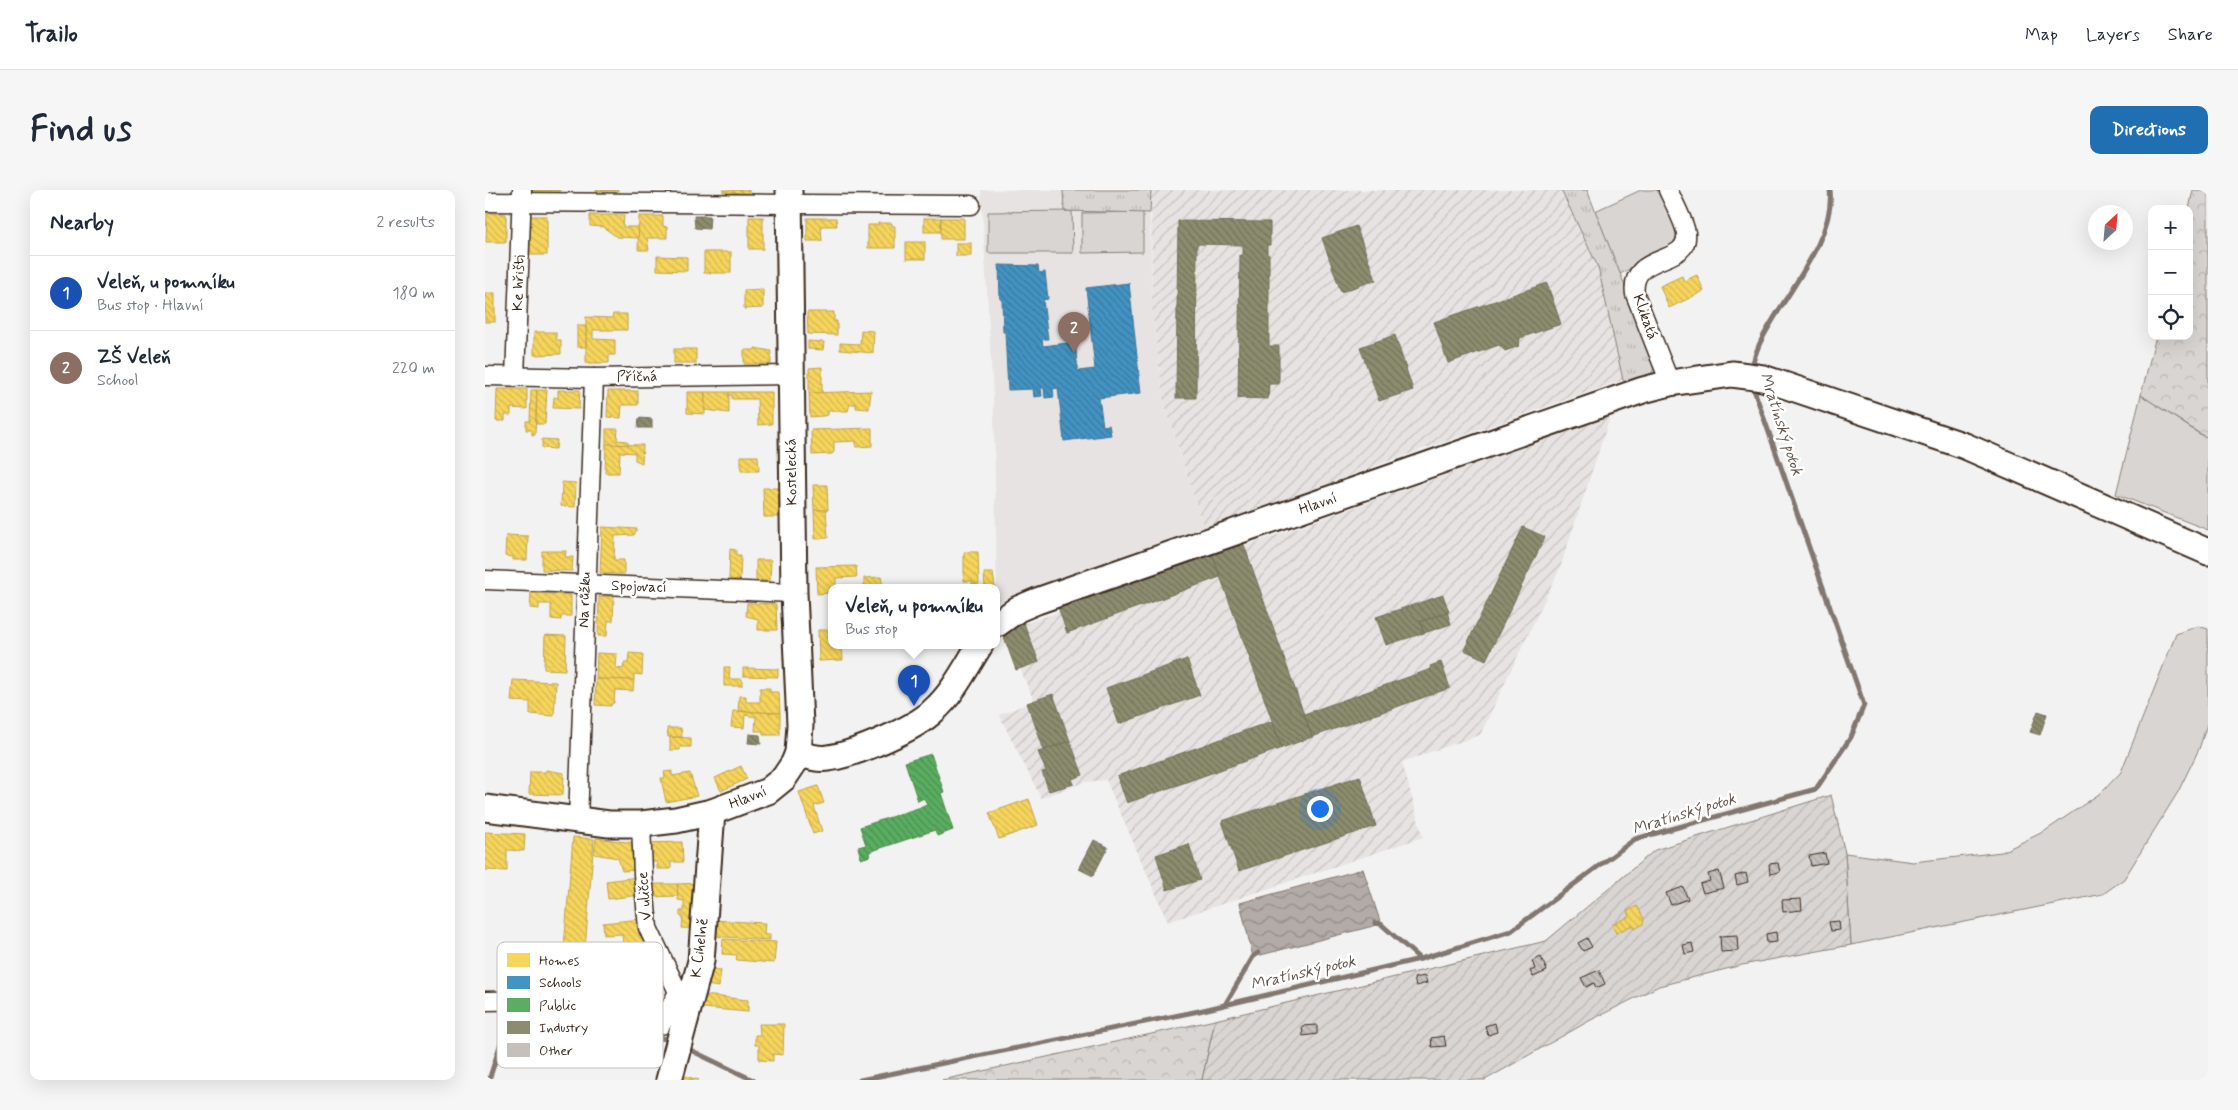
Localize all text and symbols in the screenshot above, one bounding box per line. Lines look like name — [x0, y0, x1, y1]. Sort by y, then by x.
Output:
text: Trailo — [25, 19, 78, 50]
text: Map — [2025, 23, 2058, 47]
text: Layers — [2086, 23, 2140, 47]
text: Share — [2168, 23, 2213, 47]
button: Directions — [2090, 106, 2208, 154]
text: Find us — [30, 107, 132, 153]
north arrow — [2088, 205, 2133, 250]
map controls — [2148, 205, 2193, 340]
button: + — [2148, 205, 2193, 250]
text: Nearby — [50, 209, 114, 237]
text: 2 results — [377, 212, 435, 233]
button: − — [2148, 250, 2193, 295]
street label: Ke hřišti — [508, 254, 530, 311]
text: Veleň, u pomníku — [97, 270, 235, 295]
text: 1 — [62, 283, 70, 304]
text: 180 m — [392, 283, 435, 304]
street label: Klikatá — [1628, 292, 1662, 342]
text: Bus stop · Hlavní — [97, 295, 204, 316]
button: locate — [2148, 295, 2193, 340]
pin: 2 — [1058, 312, 1090, 353]
text: ZŠ Veleň — [97, 345, 171, 370]
text: 2 — [62, 358, 70, 379]
text: 220 m — [392, 358, 435, 379]
street label: Příčná — [617, 367, 657, 387]
text: School — [97, 370, 138, 391]
water label: Mratínský potok — [1754, 370, 1808, 478]
street label: Kostelecká — [781, 438, 803, 506]
street label: Hlavní — [1296, 488, 1340, 520]
street label: Na růžku — [574, 572, 596, 628]
street label: Spojovací — [611, 576, 667, 598]
popup — [828, 584, 1000, 649]
text: Veleň, u pomníku — [845, 594, 983, 619]
text: Bus stop — [845, 619, 898, 640]
pin: 1 — [898, 665, 930, 706]
street label: Hlavní — [726, 781, 770, 815]
water label: Mratínský potok — [1630, 788, 1738, 840]
your location — [1307, 796, 1333, 822]
street label: V uličce — [633, 871, 657, 921]
street label: K Cihelně — [686, 917, 714, 979]
legend — [497, 942, 663, 1068]
water label: Mratínský potok — [1248, 951, 1358, 995]
text: Homes — [539, 952, 580, 970]
text: Schools — [539, 974, 582, 992]
text: Public — [539, 997, 576, 1015]
text: Industry — [539, 1019, 588, 1037]
text: Other — [539, 1042, 573, 1060]

